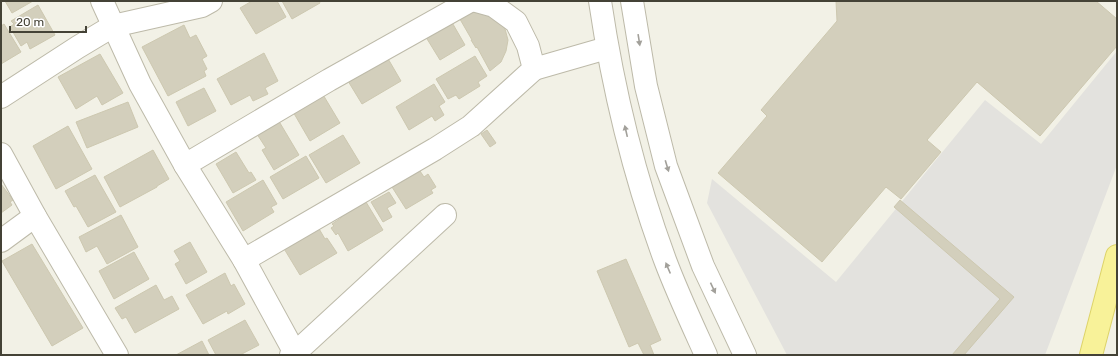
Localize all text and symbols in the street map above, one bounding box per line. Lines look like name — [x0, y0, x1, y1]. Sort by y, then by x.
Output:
scale bar — [10, 8, 86, 34]
text: 20 m — [16, 15, 44, 29]
one-way arrow — [636, 33, 642, 46]
one-way arrow — [622, 124, 628, 137]
one-way arrow — [664, 161, 670, 173]
one-way arrow — [665, 261, 671, 273]
one-way arrow — [710, 282, 716, 293]

